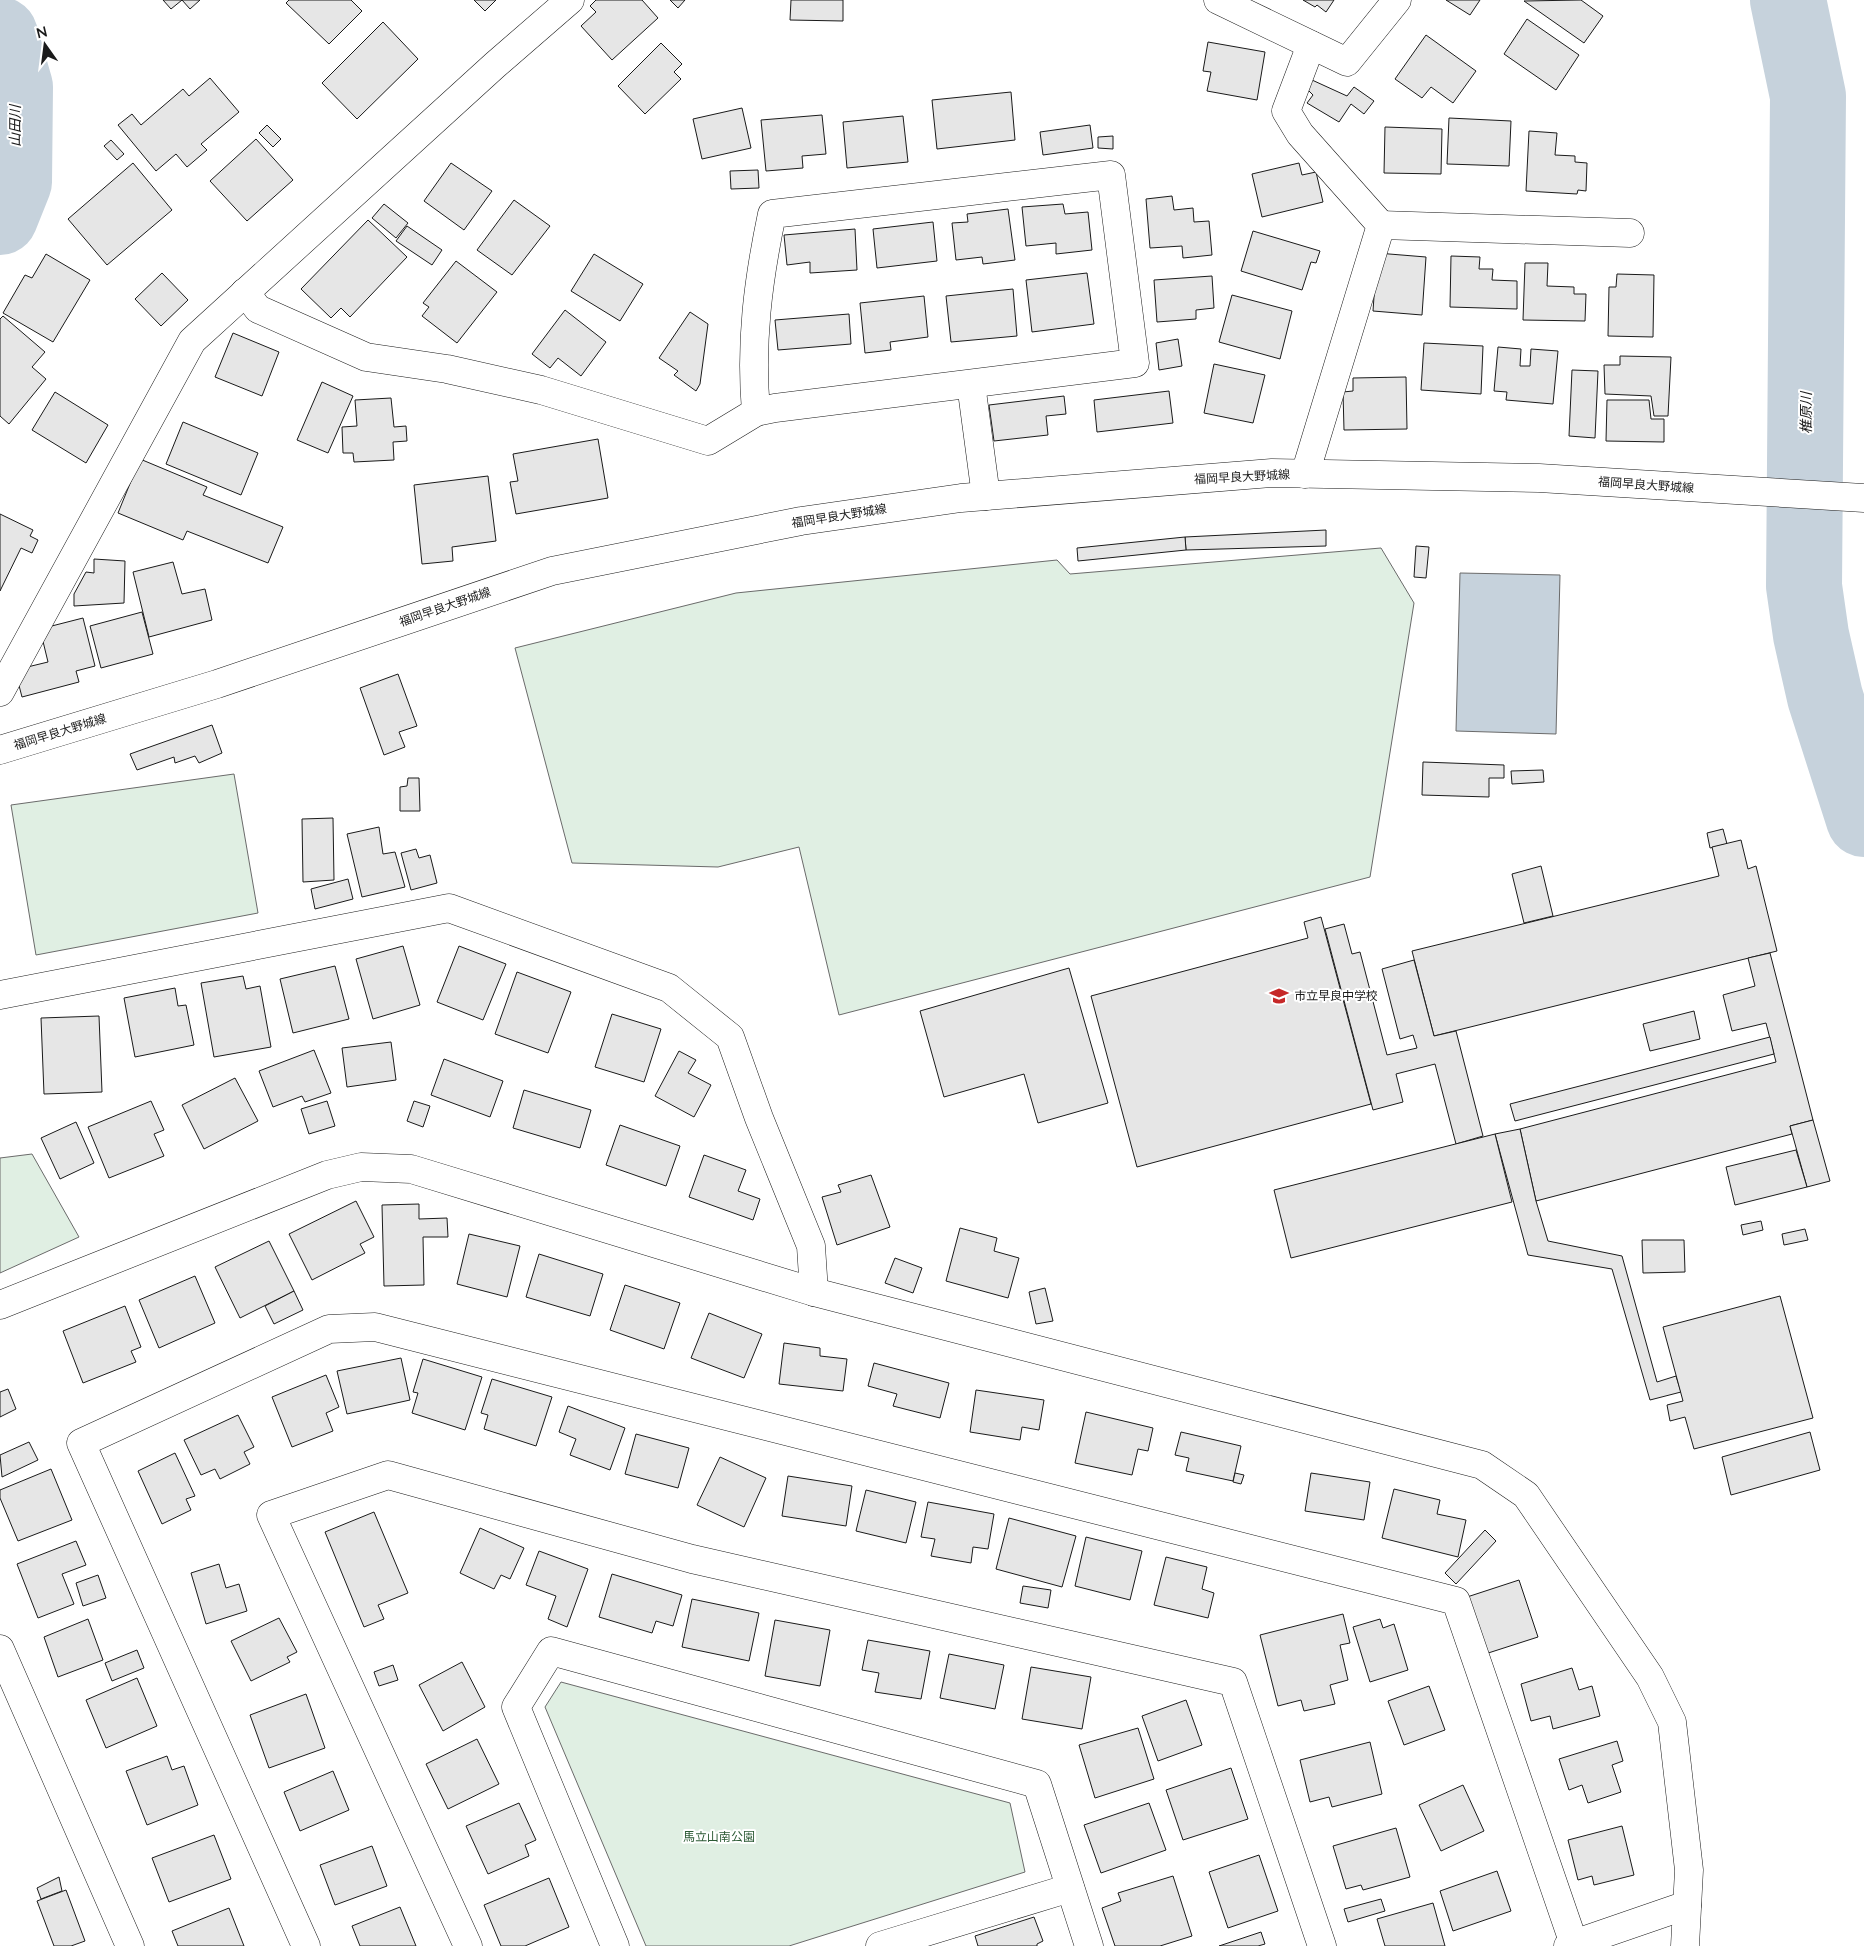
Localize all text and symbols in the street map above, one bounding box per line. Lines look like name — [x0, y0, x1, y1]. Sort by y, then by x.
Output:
north arrow — [20, 20, 70, 70]
text: N — [34, 22, 49, 41]
water label: 山田川 — [6, 103, 23, 147]
water label: 椎原川 — [1797, 390, 1814, 434]
street label: 福岡早良大野城線 — [1194, 466, 1290, 487]
street label: 福岡早良大野城線 — [1598, 474, 1694, 495]
street label: 福岡早良大野城線 — [790, 501, 888, 530]
street label: 福岡早良大野城線 — [397, 584, 493, 629]
street label: 福岡早良大野城線 — [12, 710, 108, 753]
school or university icon: 市立早良中学校 — [1268, 985, 1290, 1007]
place label: 市立早良中学校 — [1294, 988, 1378, 1003]
park label: 馬立山南公園 — [683, 1829, 755, 1844]

